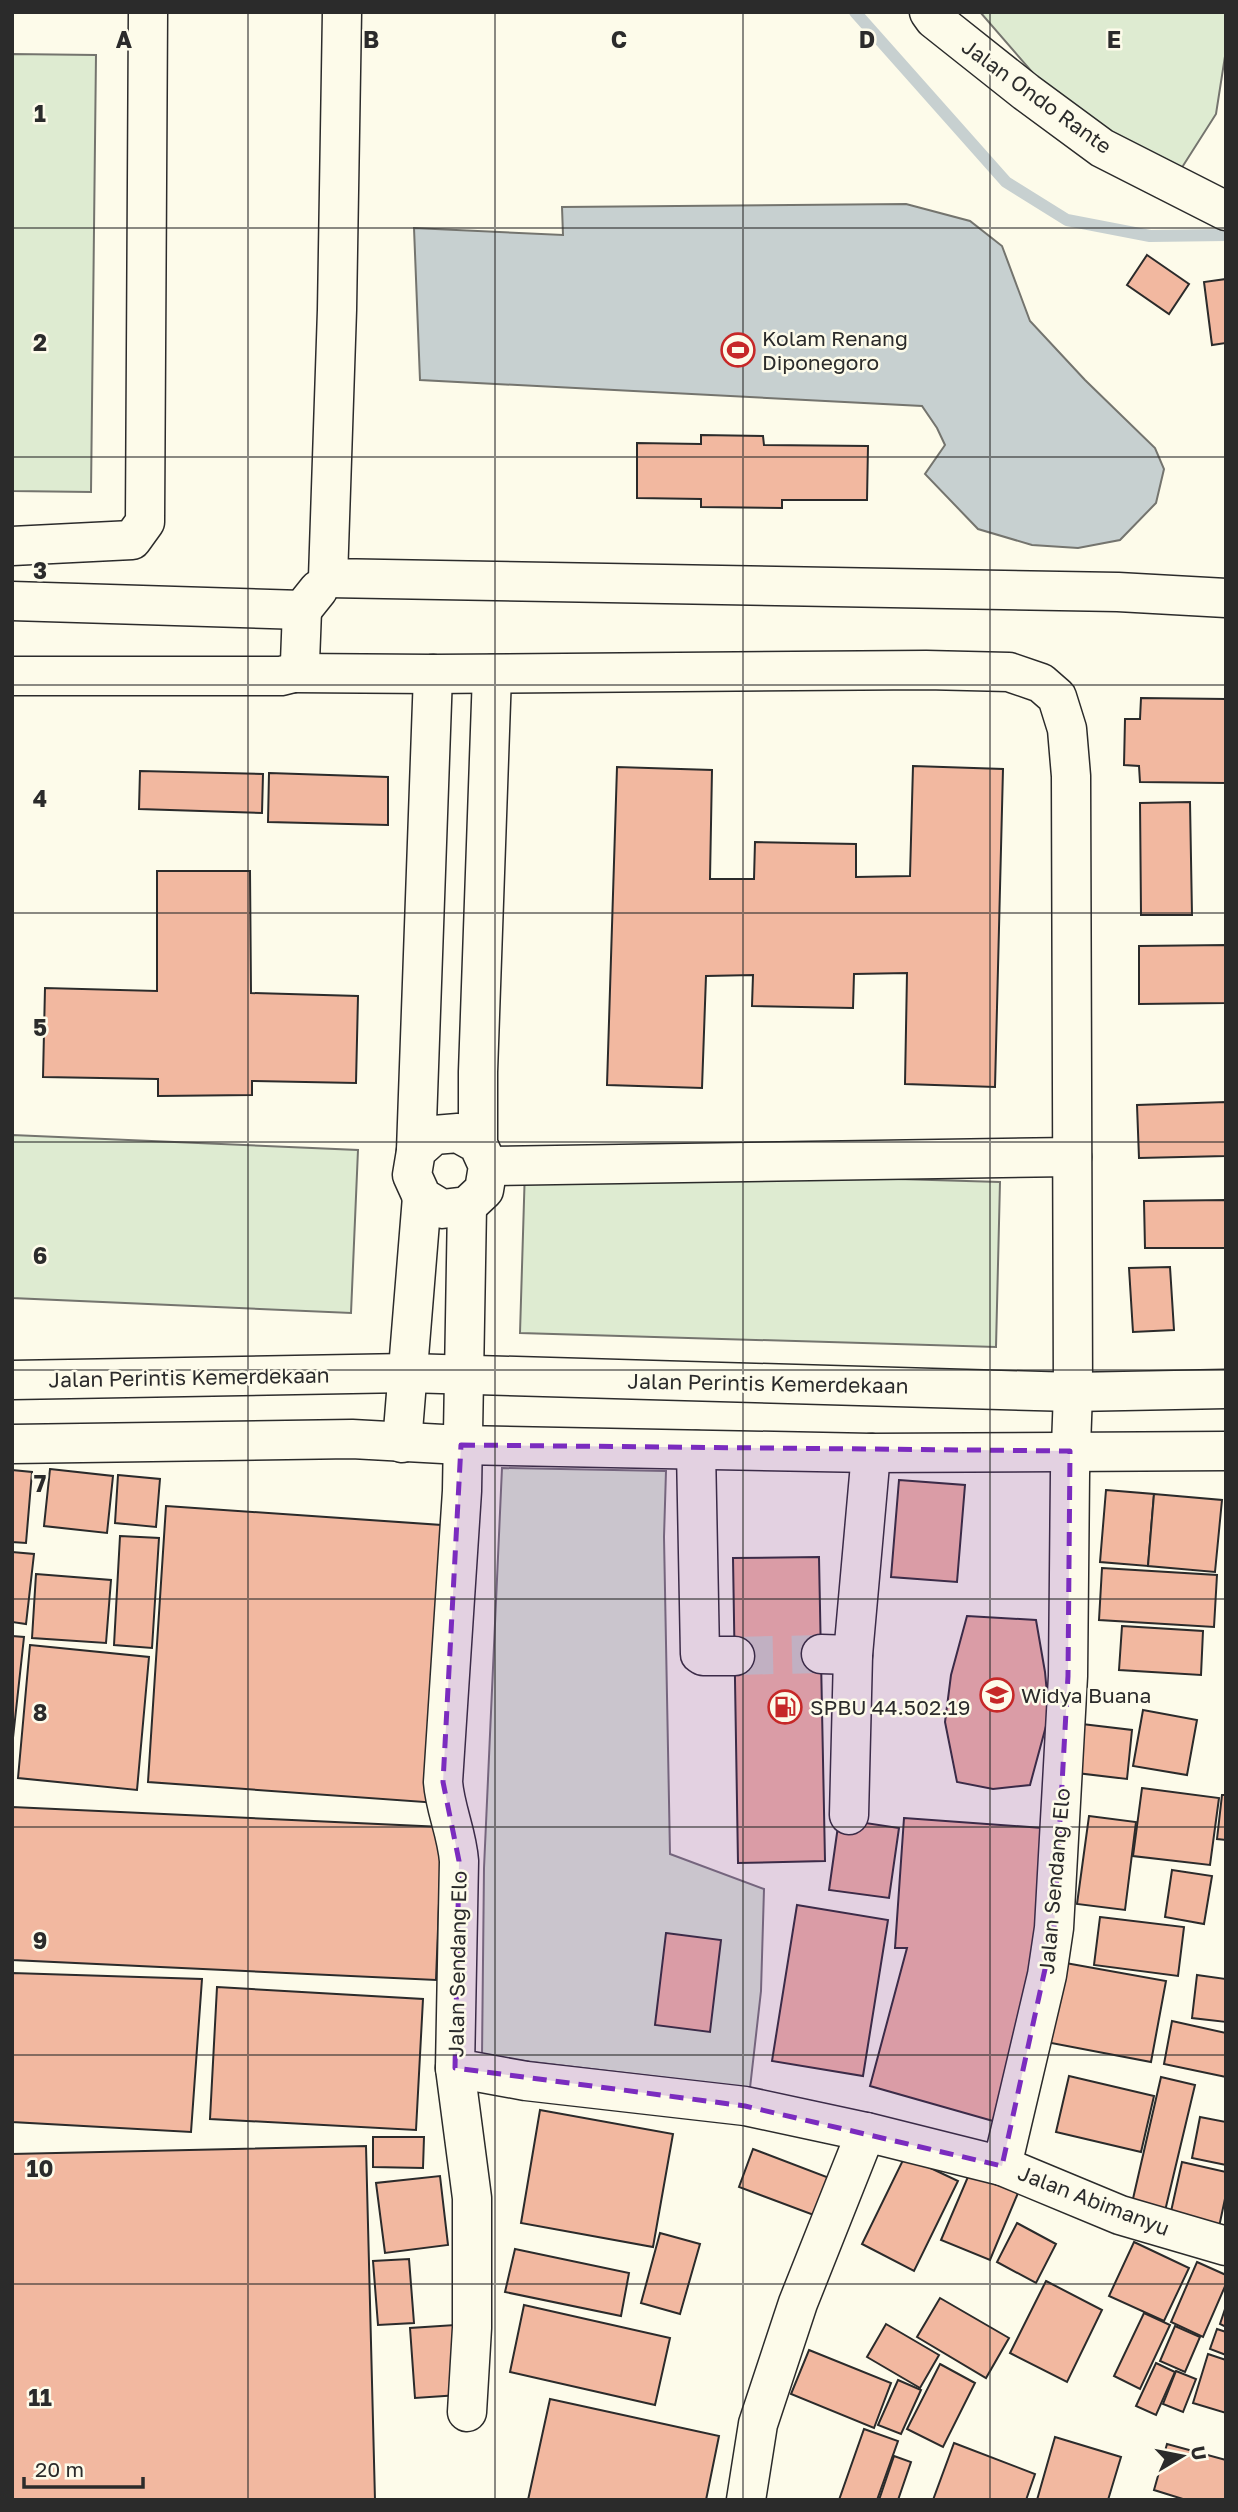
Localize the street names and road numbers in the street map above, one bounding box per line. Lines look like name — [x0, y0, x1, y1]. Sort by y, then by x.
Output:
street label: Jalan Ondo Rante — [957, 33, 1117, 159]
street label: Jalan Perintis Kemerdekaan — [48, 1362, 330, 1392]
street label: Jalan Perintis Kemerdekaan — [627, 1368, 909, 1398]
street label: Jalan Sendang Elo — [1033, 1787, 1075, 1975]
street label: Jalan Sendang Elo — [442, 1870, 472, 2058]
street label: Jalan Abimanyu — [1015, 2159, 1173, 2241]

